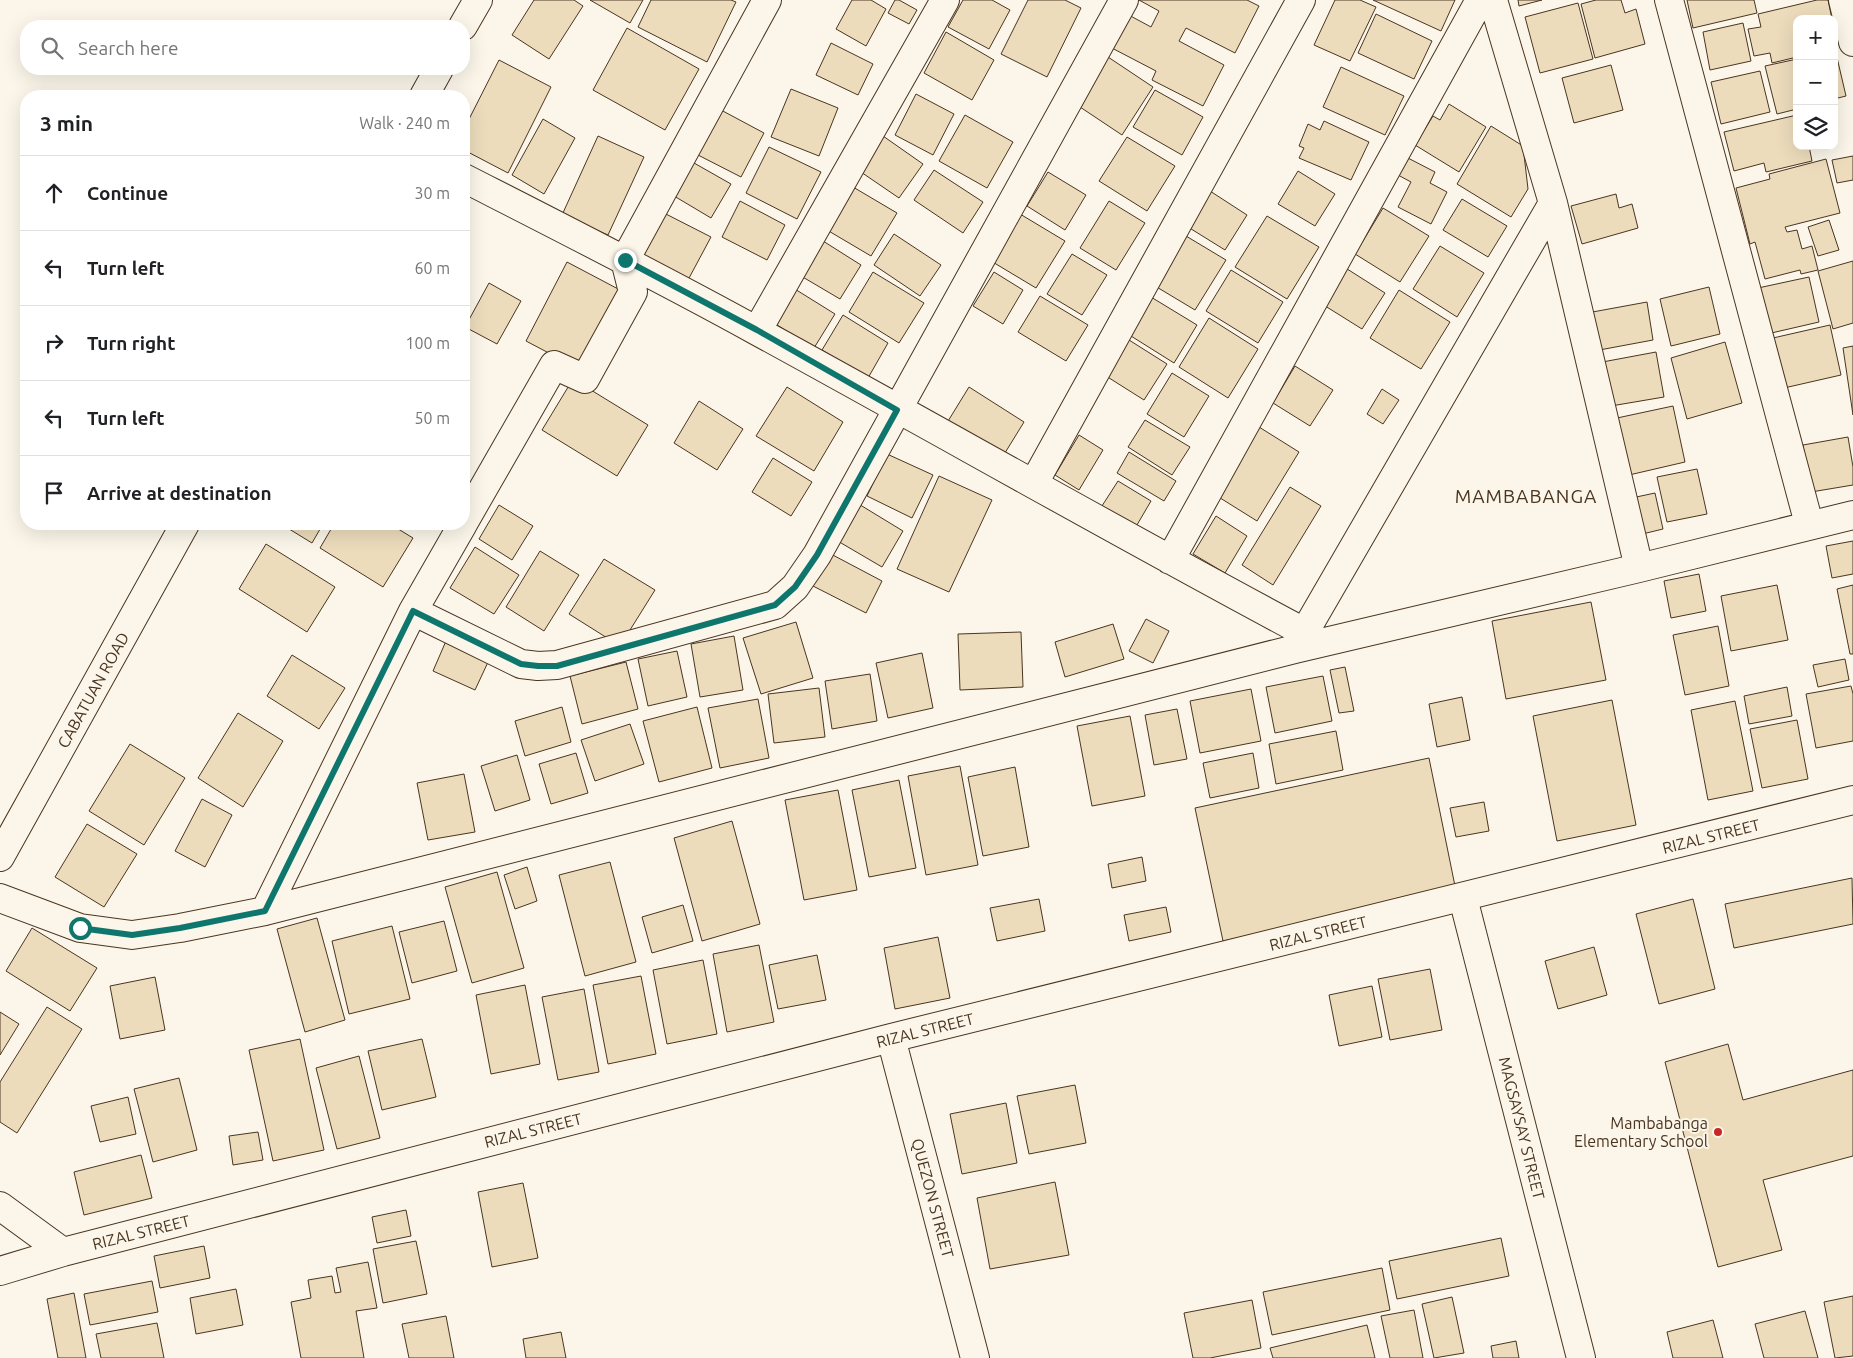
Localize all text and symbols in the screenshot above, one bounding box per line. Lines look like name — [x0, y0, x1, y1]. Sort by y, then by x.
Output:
map controls — [1793, 15, 1838, 150]
button: + — [1793, 15, 1838, 60]
search box — [20, 20, 470, 75]
icon: search — [38, 34, 66, 62]
text: Search here — [78, 37, 178, 59]
button: − — [1793, 60, 1838, 105]
button: layers — [1793, 105, 1838, 150]
text: 3 min — [40, 111, 93, 135]
text: Walk · 240 m — [359, 114, 450, 132]
icon: ahead — [40, 179, 68, 207]
text: Continue — [87, 182, 168, 204]
text: 30 m — [414, 184, 450, 202]
route end — [614, 249, 637, 272]
icon: left — [40, 254, 68, 282]
text: Turn left — [87, 257, 165, 279]
text: 60 m — [414, 259, 450, 277]
icon: right — [40, 329, 68, 357]
text: Turn right — [87, 332, 175, 354]
text: 100 m — [405, 334, 450, 352]
icon: left — [40, 404, 68, 432]
text: Turn left — [87, 407, 165, 429]
text: 50 m — [414, 409, 450, 427]
icon: arrive — [40, 479, 68, 507]
text: Arrive at destination — [87, 482, 272, 504]
district label: MAMBABANGA — [1455, 485, 1597, 507]
street label: CABATUAN ROAD — [54, 629, 132, 751]
street label: RIZAL STREET — [1660, 815, 1762, 857]
street label: RIZAL STREET — [1267, 912, 1369, 954]
route start — [69, 917, 92, 940]
street label: RIZAL STREET — [874, 1009, 976, 1051]
street label: MAGSAYSAY STREET — [1496, 1055, 1548, 1201]
street label: RIZAL STREET — [482, 1109, 584, 1151]
place label: Mambabanga Elementary School — [1574, 1114, 1708, 1150]
marker: Mambabanga Elementary School — [1712, 1126, 1724, 1138]
street label: QUEZON STREET — [908, 1136, 958, 1260]
street label: RIZAL STREET — [90, 1211, 192, 1253]

